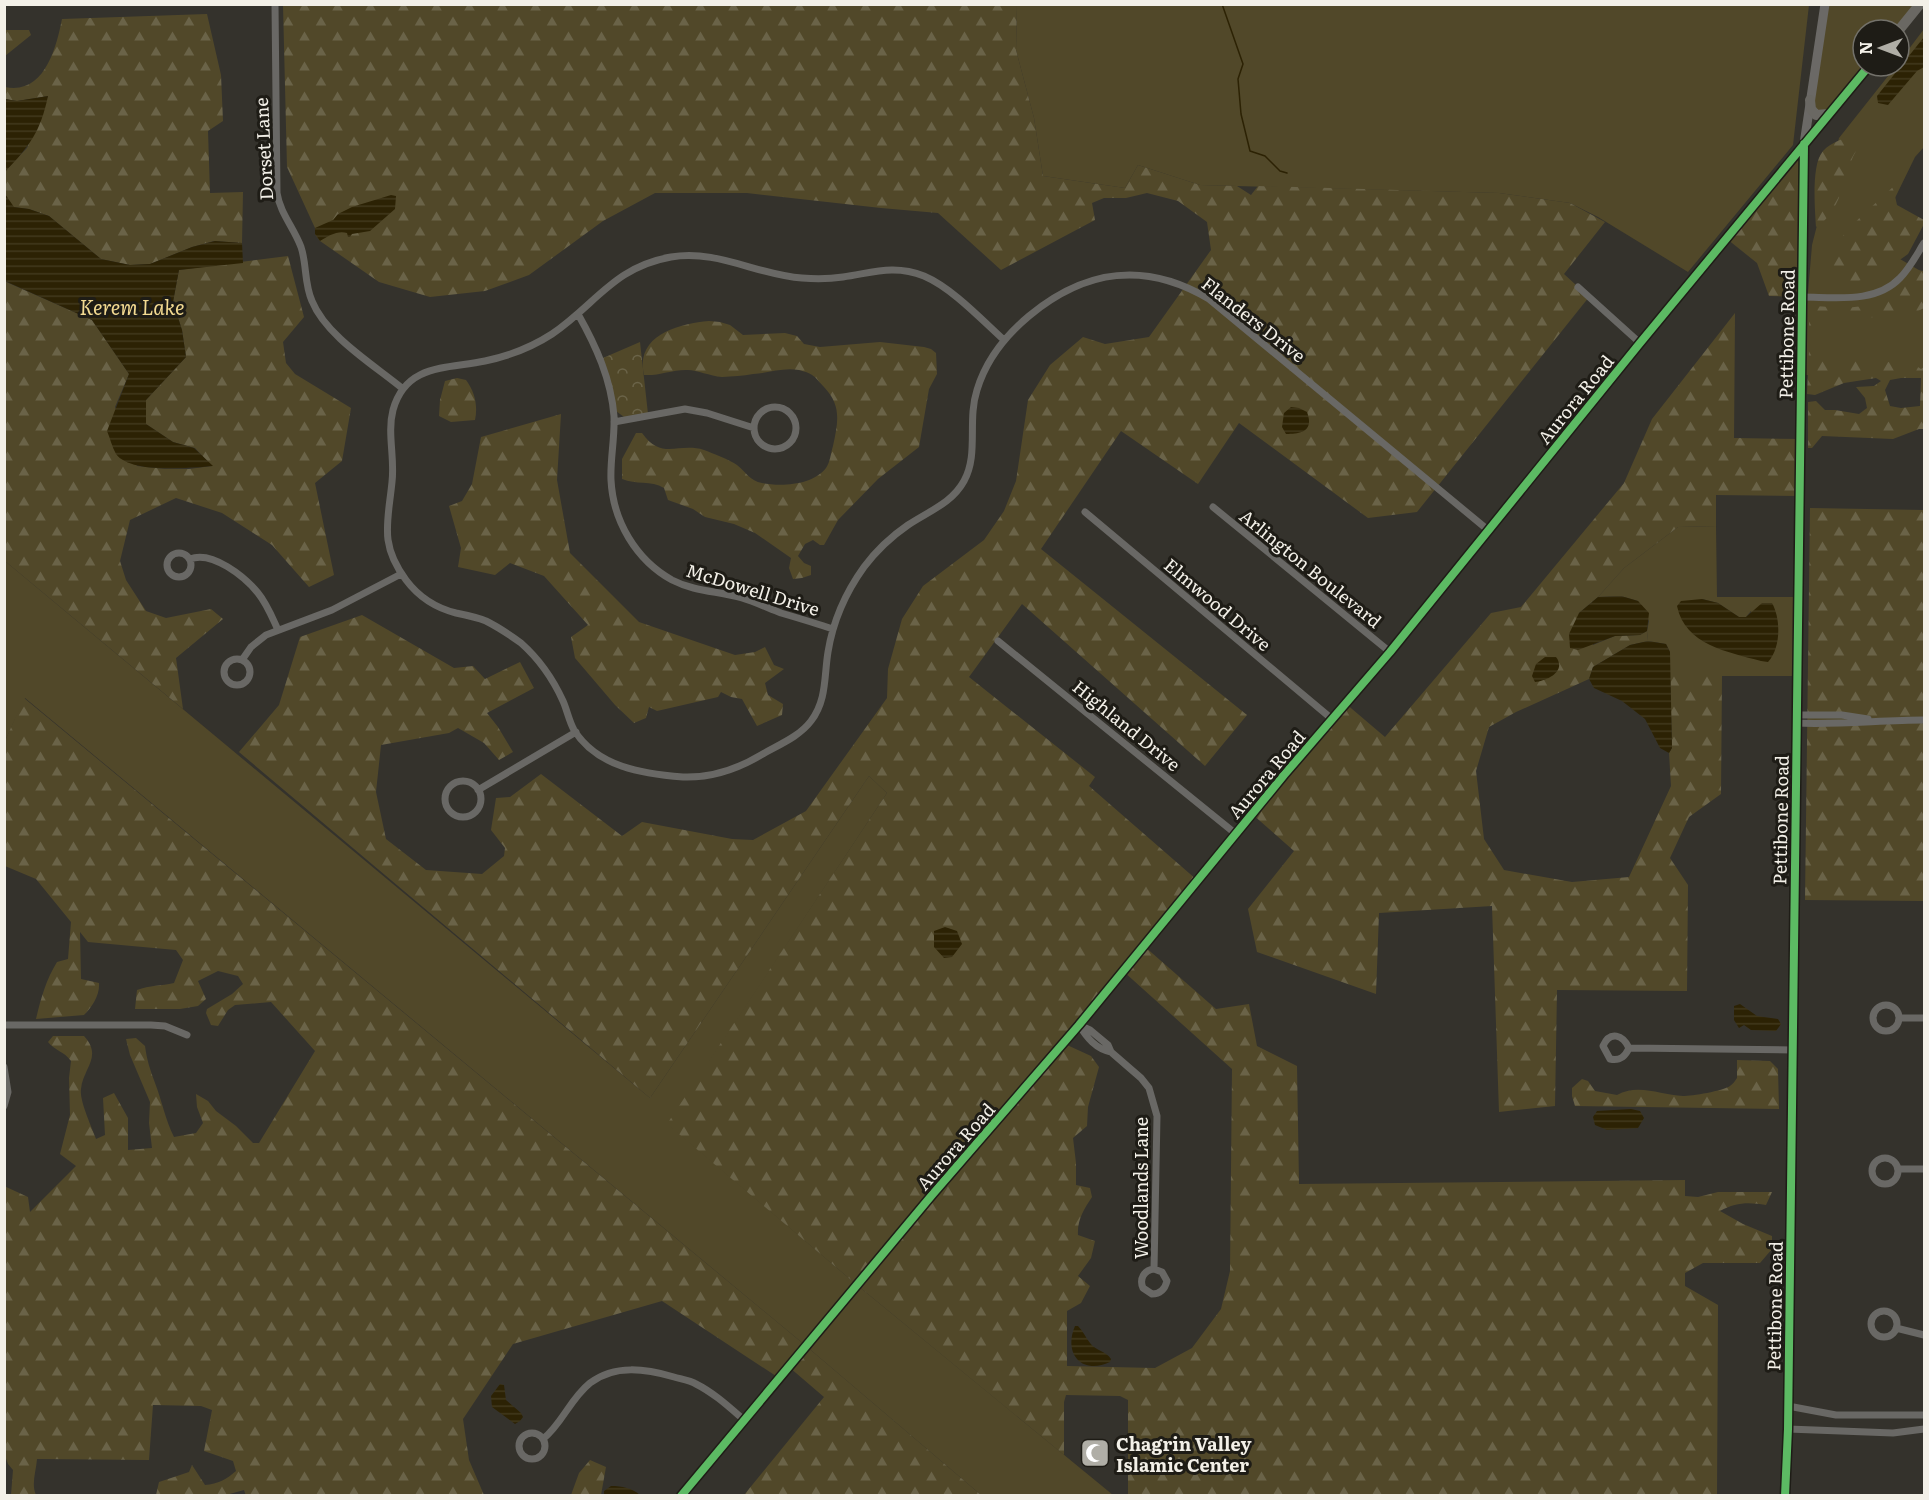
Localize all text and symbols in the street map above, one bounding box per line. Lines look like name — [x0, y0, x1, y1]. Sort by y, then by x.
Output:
north arrow — [1851, 18, 1911, 78]
text: N — [1853, 41, 1877, 55]
street label: Dorset Lane — [247, 97, 279, 201]
street label: Pettibone Road — [1771, 269, 1801, 399]
street label: Flanders Drive — [1196, 270, 1312, 368]
water label: Kerem Lake — [80, 291, 184, 321]
street label: Aurora Road — [1530, 348, 1620, 450]
street label: Arlington Boulevard — [1234, 502, 1388, 634]
street label: Elmwood Drive — [1159, 551, 1277, 657]
street label: McDowell Drive — [683, 556, 823, 622]
street label: Highland Drive — [1067, 673, 1187, 777]
street label: Aurora Road — [1221, 724, 1311, 824]
street label: Pettibone Road — [1765, 755, 1795, 885]
street label: Aurora Road — [909, 1096, 1001, 1196]
street label: Woodlands Lane — [1127, 1117, 1154, 1259]
street label: Pettibone Road — [1759, 1241, 1789, 1371]
place label: Chagrin Valley Islamic Center — [1116, 1430, 1251, 1478]
mosque icon: Chagrin Valley Islamic Center — [1079, 1437, 1111, 1469]

